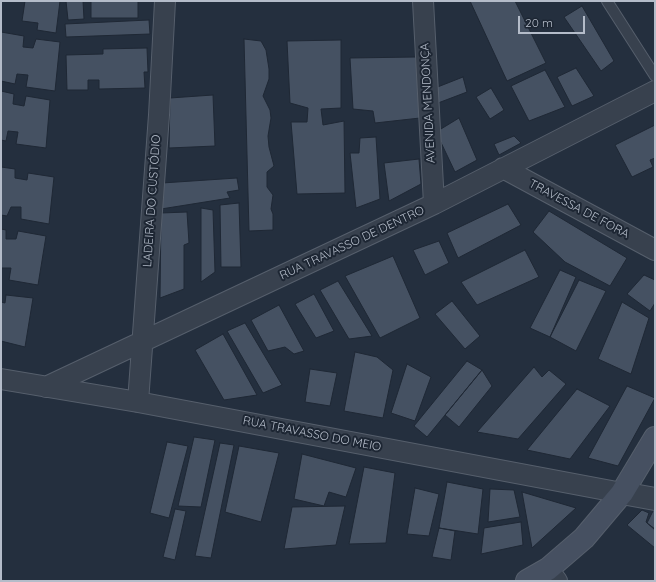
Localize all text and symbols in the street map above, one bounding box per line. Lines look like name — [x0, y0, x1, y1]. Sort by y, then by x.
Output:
scale bar — [520, 8, 587, 34]
text: 20 m — [525, 15, 553, 30]
street label: AVENIDA MENDONÇA — [418, 42, 438, 164]
street label: LADEIRA DO CUSTÓDIO — [140, 134, 164, 268]
street label: TRAVESSA DE FORA — [526, 176, 632, 242]
street label: RUA TRAVASSO DE DENTRO — [277, 203, 427, 283]
street label: RUA TRAVASSO DO MEIO — [242, 414, 382, 454]

